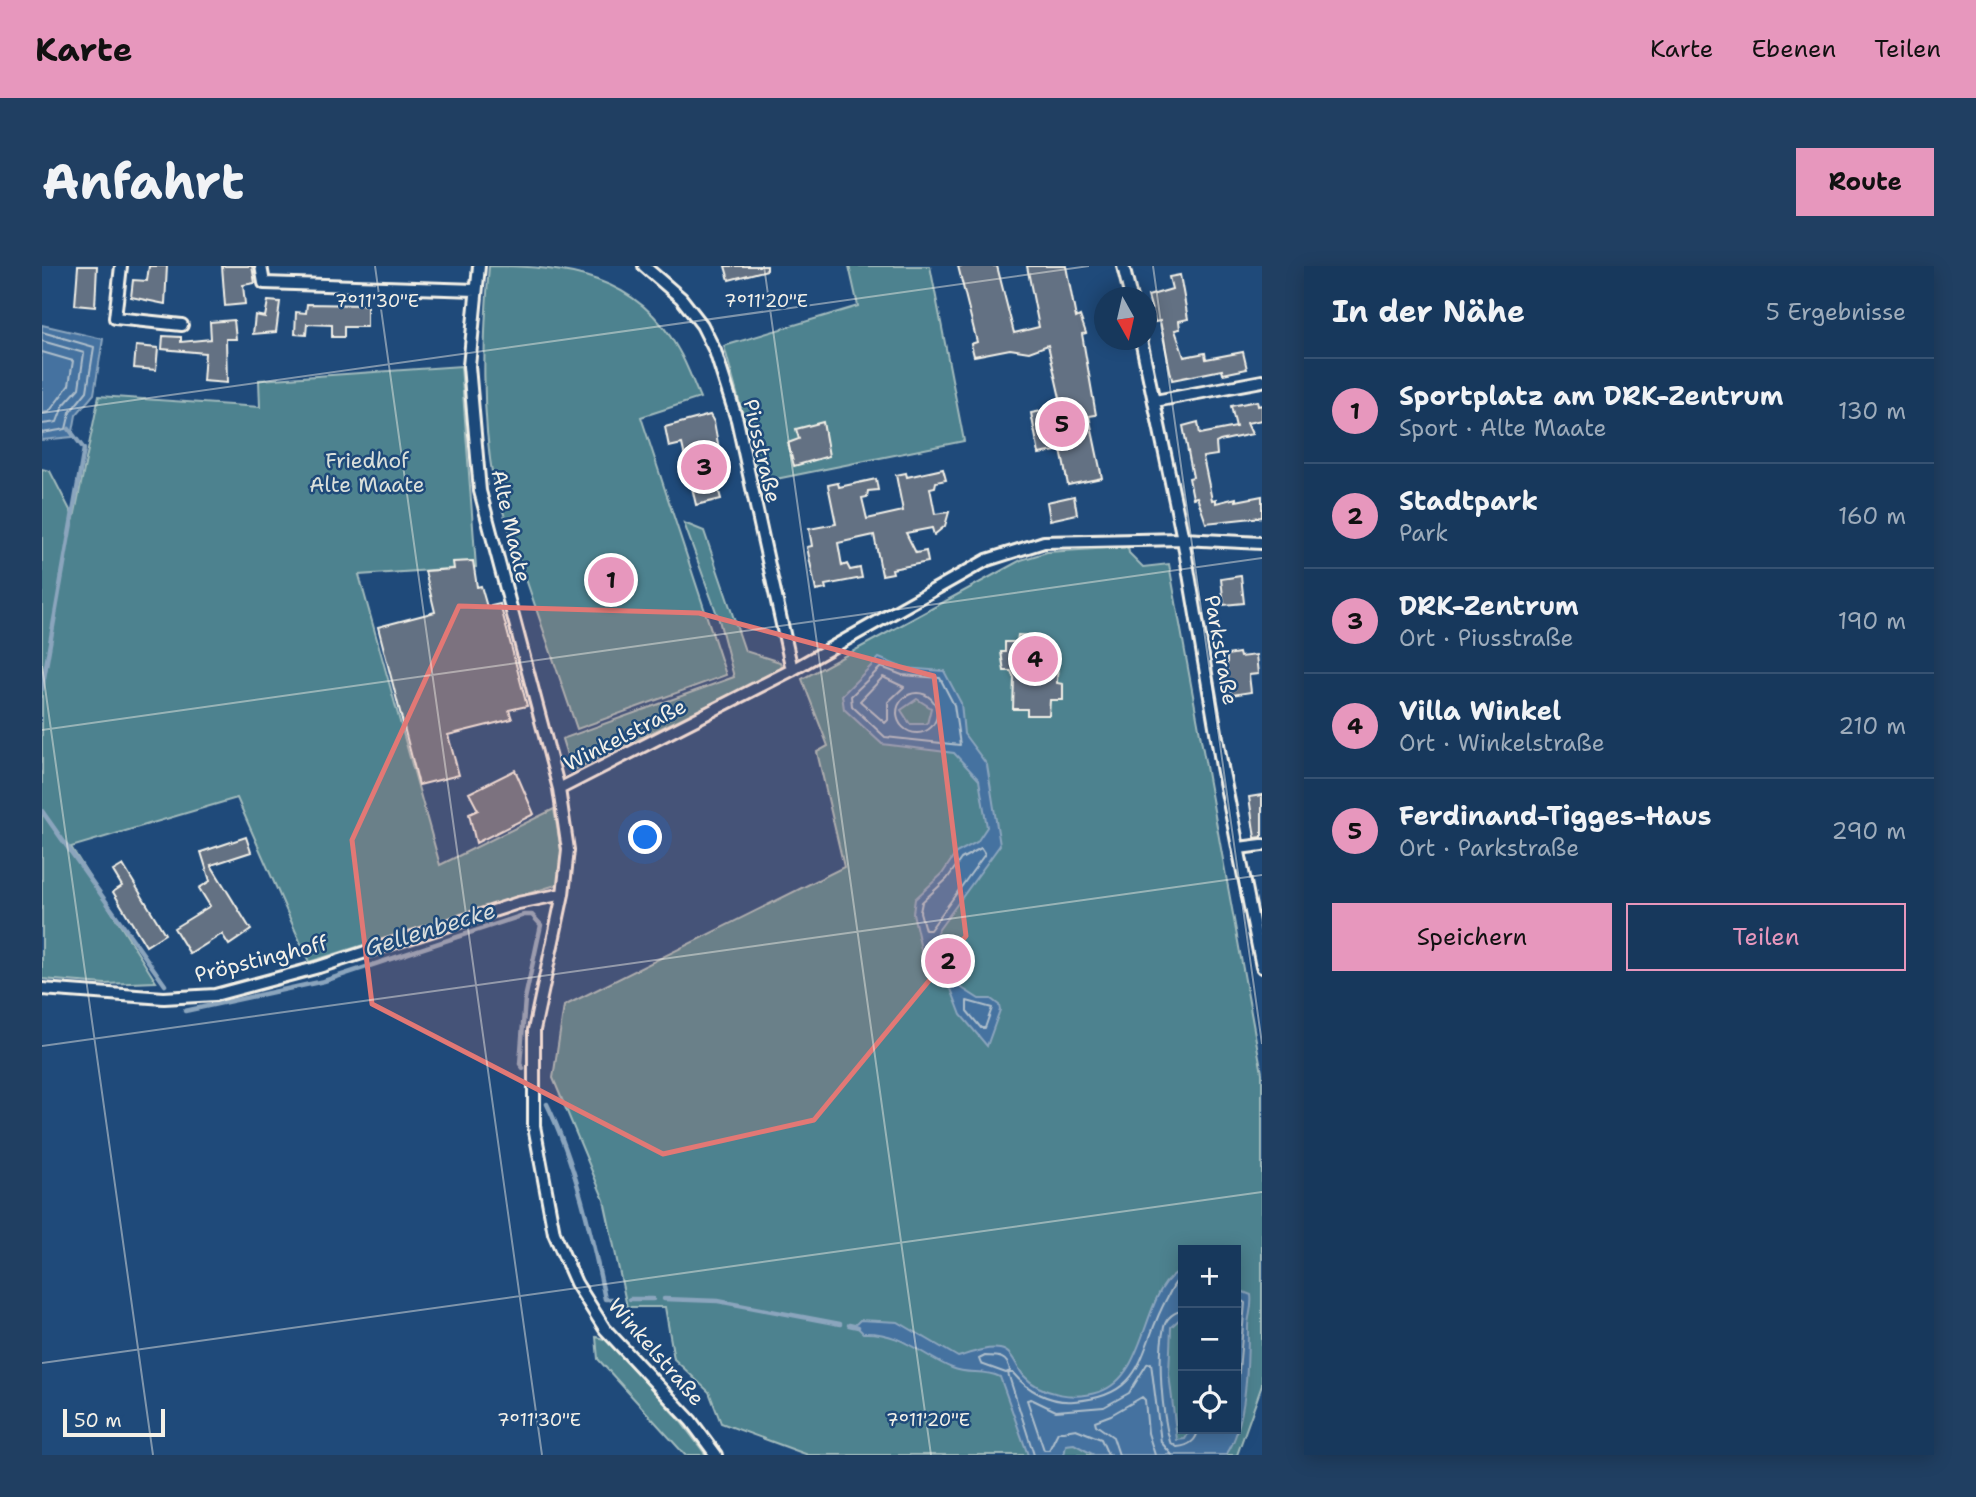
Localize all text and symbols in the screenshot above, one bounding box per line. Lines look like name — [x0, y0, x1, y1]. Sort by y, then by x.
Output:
text: Karte — [35, 27, 132, 72]
text: Karte — [1650, 33, 1713, 65]
text: Ebenen — [1751, 33, 1836, 65]
text: Teilen — [1874, 33, 1941, 65]
button: Route — [1796, 148, 1934, 216]
text: Anfahrt — [42, 149, 244, 215]
north arrow — [1094, 287, 1157, 350]
text: 7°11'30"E — [335, 289, 419, 313]
text: 7°11'20"E — [724, 289, 808, 313]
text: In der Nähe — [1332, 291, 1525, 332]
text: 5 Ergebnisse — [1766, 297, 1906, 327]
text: Sportplatz am DRK-Zentrum — [1399, 378, 1783, 413]
street label: Piusstraße — [736, 396, 788, 506]
text: 1 — [1350, 396, 1360, 426]
text: 130 m — [1838, 396, 1906, 426]
pin: 5 — [1039, 398, 1085, 450]
text: Sport · Alte Maate — [1399, 413, 1607, 443]
pin: 3 — [681, 441, 727, 493]
park label: Friedhof Alte Maate — [309, 447, 425, 499]
street label: Alte Maate — [484, 467, 538, 585]
text: Stadtpark — [1399, 483, 1538, 518]
text: 2 — [1347, 501, 1363, 531]
text: 160 m — [1838, 501, 1906, 531]
text: Park — [1399, 518, 1448, 548]
pin: 1 — [588, 554, 634, 606]
text: DRK-Zentrum — [1399, 588, 1579, 623]
street label: Parkstraße — [1198, 593, 1244, 707]
text: 3 — [1347, 606, 1363, 636]
text: 190 m — [1838, 606, 1906, 636]
text: Ort · Piusstraße — [1399, 623, 1574, 653]
pin: 4 — [1012, 633, 1058, 685]
street label: Winkelstraße — [559, 692, 691, 778]
text: Villa Winkel — [1399, 693, 1561, 728]
text: 4 — [1347, 711, 1363, 741]
text: 210 m — [1838, 711, 1906, 741]
text: Ort · Winkelstraße — [1399, 728, 1605, 758]
text: Ferdinand-Tigges-Haus — [1399, 798, 1712, 833]
text: 5 — [1348, 816, 1362, 846]
text: 290 m — [1832, 816, 1906, 846]
your location — [628, 820, 662, 854]
text: Ort · Parkstraße — [1399, 833, 1579, 863]
water label: Gellenbecke — [361, 895, 499, 963]
button: Speichern — [1332, 903, 1612, 971]
button: Teilen — [1626, 903, 1906, 971]
street label: Pröpstinghoff — [192, 929, 331, 989]
pin: 2 — [925, 935, 971, 987]
map controls — [1178, 1245, 1241, 1434]
button: + — [1178, 1245, 1241, 1308]
street label: Winkelstraße — [601, 1292, 711, 1412]
button: − — [1178, 1308, 1241, 1371]
button: locate — [1178, 1371, 1241, 1434]
scale bar — [63, 1406, 164, 1438]
text: 50 m — [74, 1408, 122, 1433]
text: 7°11'30"E — [497, 1408, 581, 1432]
text: 7°11'20"E — [886, 1408, 970, 1432]

